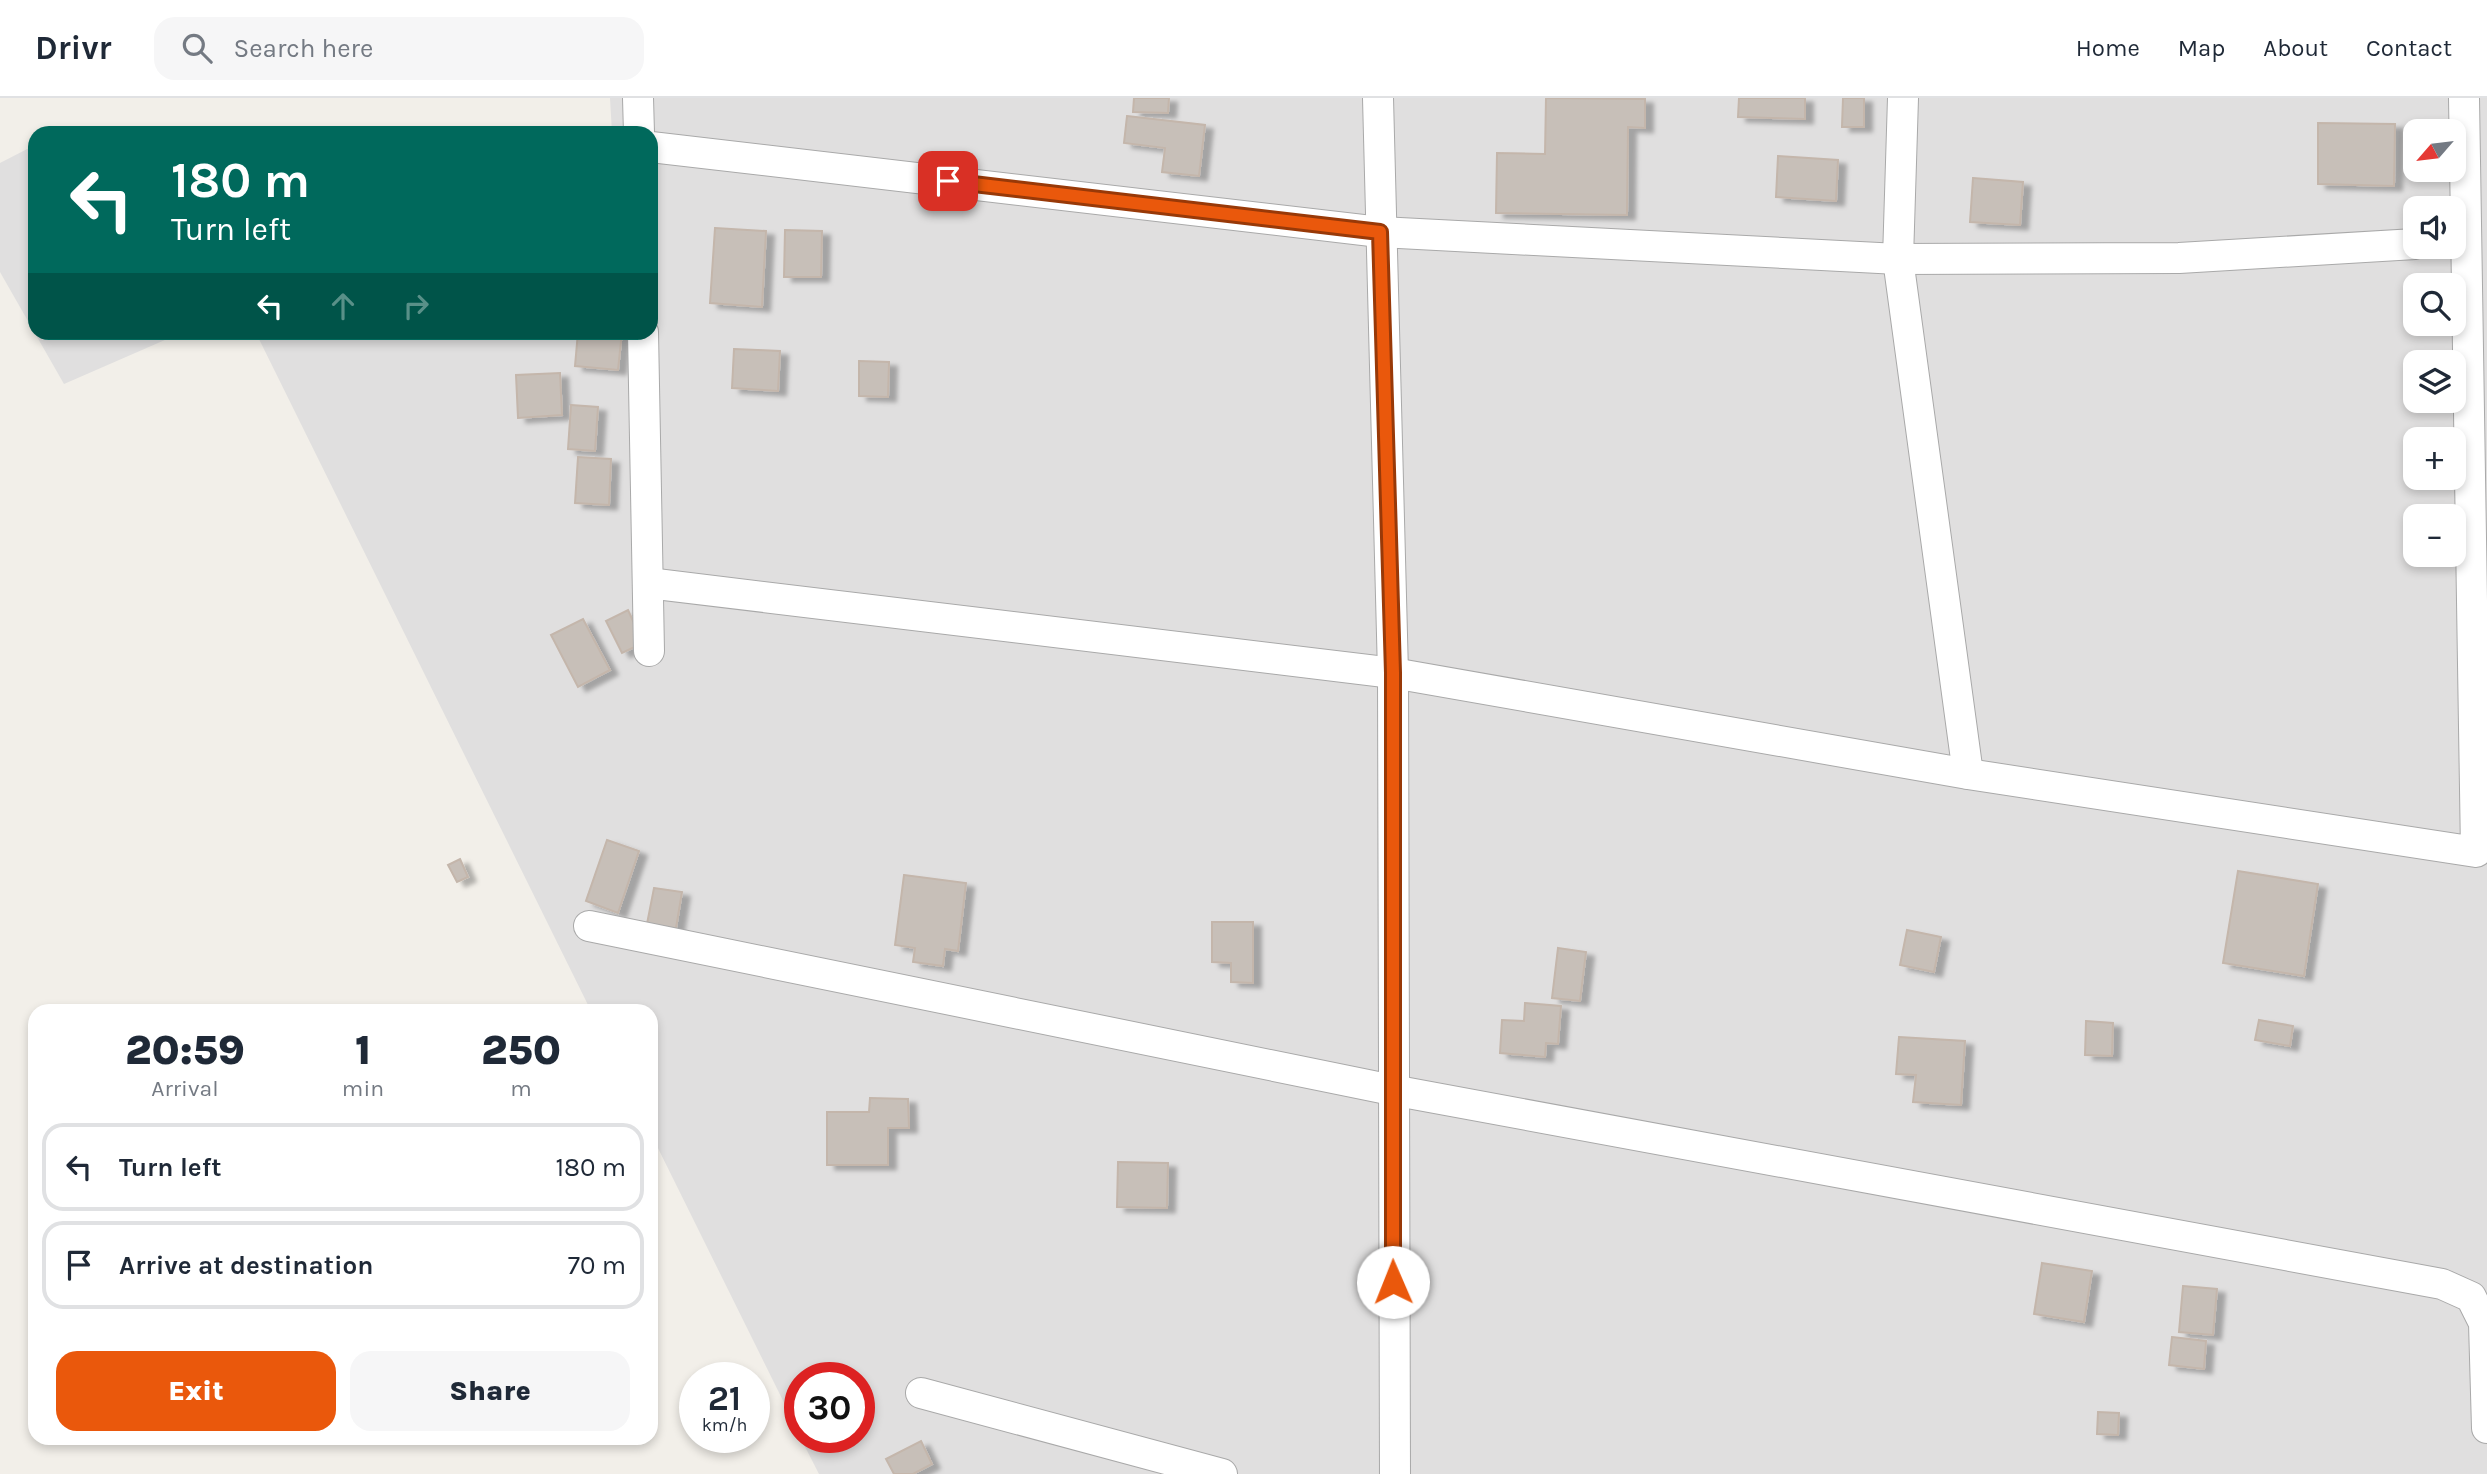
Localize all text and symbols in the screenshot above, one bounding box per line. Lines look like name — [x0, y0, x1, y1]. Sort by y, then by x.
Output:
search box — [154, 17, 644, 80]
text: Drivr — [35, 29, 112, 67]
icon: search — [178, 29, 216, 67]
text: Search here — [234, 33, 373, 64]
text: Home — [2076, 34, 2140, 62]
text: Map — [2178, 34, 2225, 62]
text: About — [2263, 34, 2328, 62]
text: Contact — [2366, 34, 2452, 62]
north arrow — [2403, 119, 2466, 182]
map controls — [2403, 119, 2466, 567]
pin — [918, 151, 978, 211]
text: 180 m — [171, 152, 310, 209]
icon: left — [56, 154, 147, 245]
icon: arrive — [929, 162, 967, 200]
button: sound — [2403, 196, 2466, 259]
text: Turn left — [171, 211, 291, 248]
button: search — [2403, 273, 2466, 336]
icon: left — [251, 287, 289, 325]
icon: ahead — [324, 287, 362, 325]
icon: right — [397, 287, 435, 325]
button: layers — [2403, 350, 2466, 413]
button: + — [2403, 427, 2466, 490]
button: − — [2403, 504, 2466, 567]
text: 20:59 — [125, 1025, 245, 1075]
text: 1 — [355, 1025, 371, 1075]
text: 250 — [481, 1025, 561, 1075]
text: Arrival — [151, 1075, 219, 1102]
text: min — [342, 1075, 384, 1102]
text: m — [510, 1075, 532, 1102]
icon: left — [60, 1148, 98, 1186]
text: Turn left — [119, 1152, 221, 1183]
text: 180 m — [556, 1152, 626, 1183]
position arrow — [1356, 1245, 1430, 1319]
icon: arrive — [60, 1246, 98, 1284]
text: Arrive at destination — [119, 1250, 373, 1281]
text: 70 m — [568, 1250, 626, 1281]
button: Exit — [56, 1351, 336, 1431]
button: Share — [350, 1351, 630, 1431]
speed limit sign: 30 — [784, 1362, 875, 1453]
text: 21 — [708, 1378, 741, 1419]
text: km/h — [702, 1414, 747, 1436]

